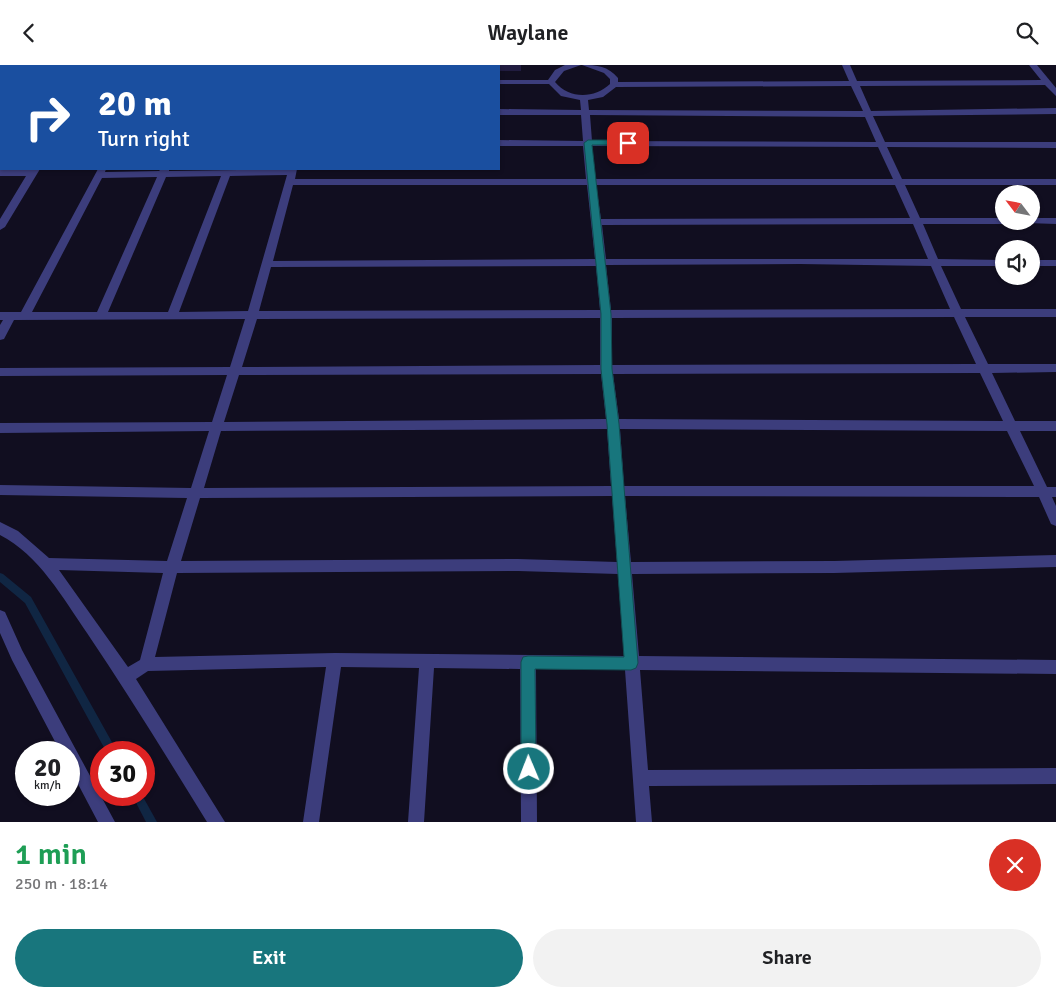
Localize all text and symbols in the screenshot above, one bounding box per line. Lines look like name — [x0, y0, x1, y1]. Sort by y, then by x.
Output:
icon: back — [15, 19, 43, 47]
text: Waylane — [487, 19, 569, 46]
icon: search — [1013, 19, 1041, 47]
text: 20 m — [98, 82, 172, 125]
icon: right — [15, 85, 80, 150]
pin — [607, 122, 649, 164]
text: Turn right — [98, 125, 190, 152]
icon: arrive — [614, 129, 642, 157]
north arrow — [995, 185, 1040, 230]
map controls — [995, 185, 1040, 285]
button: sound — [995, 240, 1040, 285]
speed limit sign: 30 — [90, 741, 155, 806]
position arrow — [502, 742, 554, 794]
text: 20 — [34, 752, 61, 783]
text: km/h — [34, 778, 61, 793]
text: 1 min — [15, 836, 87, 873]
button: close — [989, 839, 1041, 891]
text: 250 m · 18:14 — [15, 874, 108, 894]
button: Exit — [15, 929, 523, 987]
button: Share — [533, 929, 1041, 987]

